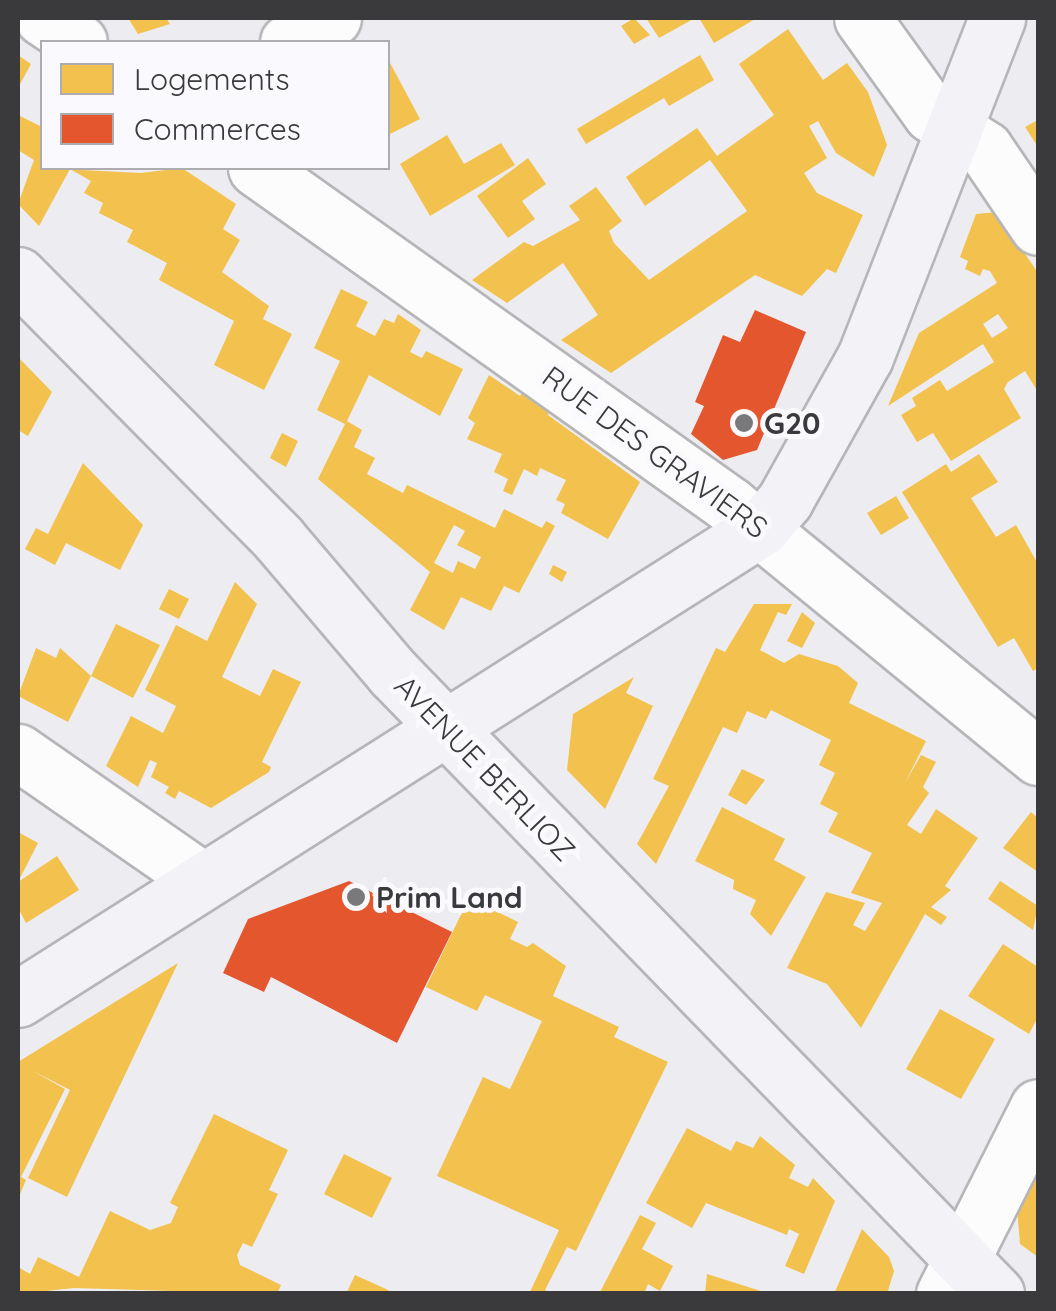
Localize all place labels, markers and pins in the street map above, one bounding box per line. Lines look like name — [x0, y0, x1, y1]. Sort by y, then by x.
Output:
place label: G20 — [764, 405, 820, 441]
marker: G20 — [733, 412, 755, 434]
place label: Prim Land — [376, 879, 523, 915]
marker: Prim Land — [345, 886, 367, 908]

